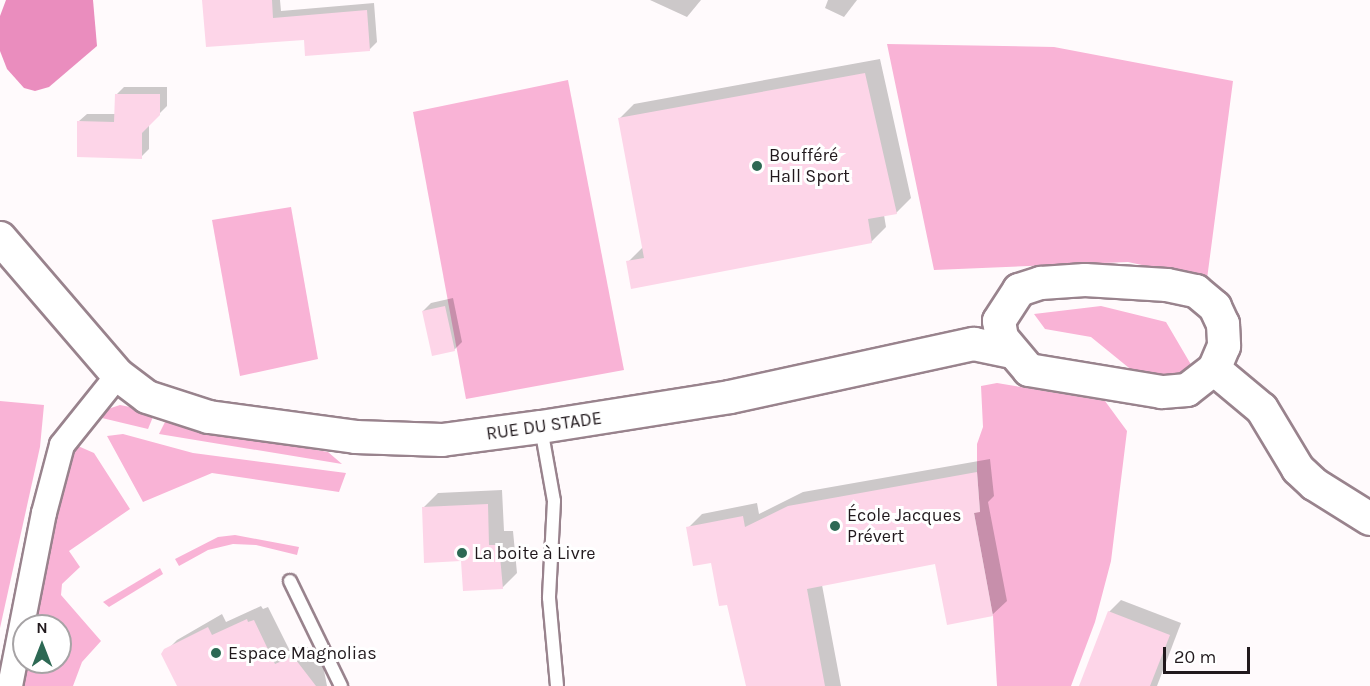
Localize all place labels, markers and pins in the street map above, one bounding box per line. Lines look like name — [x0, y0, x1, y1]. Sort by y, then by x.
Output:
place label: Boufféré Hall Sport — [769, 145, 850, 188]
marker: Boufféré Hall Sport — [750, 159, 764, 173]
place label: École Jacques Prévert — [847, 505, 961, 548]
marker: École Jacques Prévert — [828, 519, 842, 533]
place label: La boite à Livre — [474, 542, 596, 564]
marker: La boite à Livre — [455, 546, 469, 560]
place label: Espace Magnolias — [228, 642, 377, 664]
marker: Espace Magnolias — [209, 646, 223, 660]

